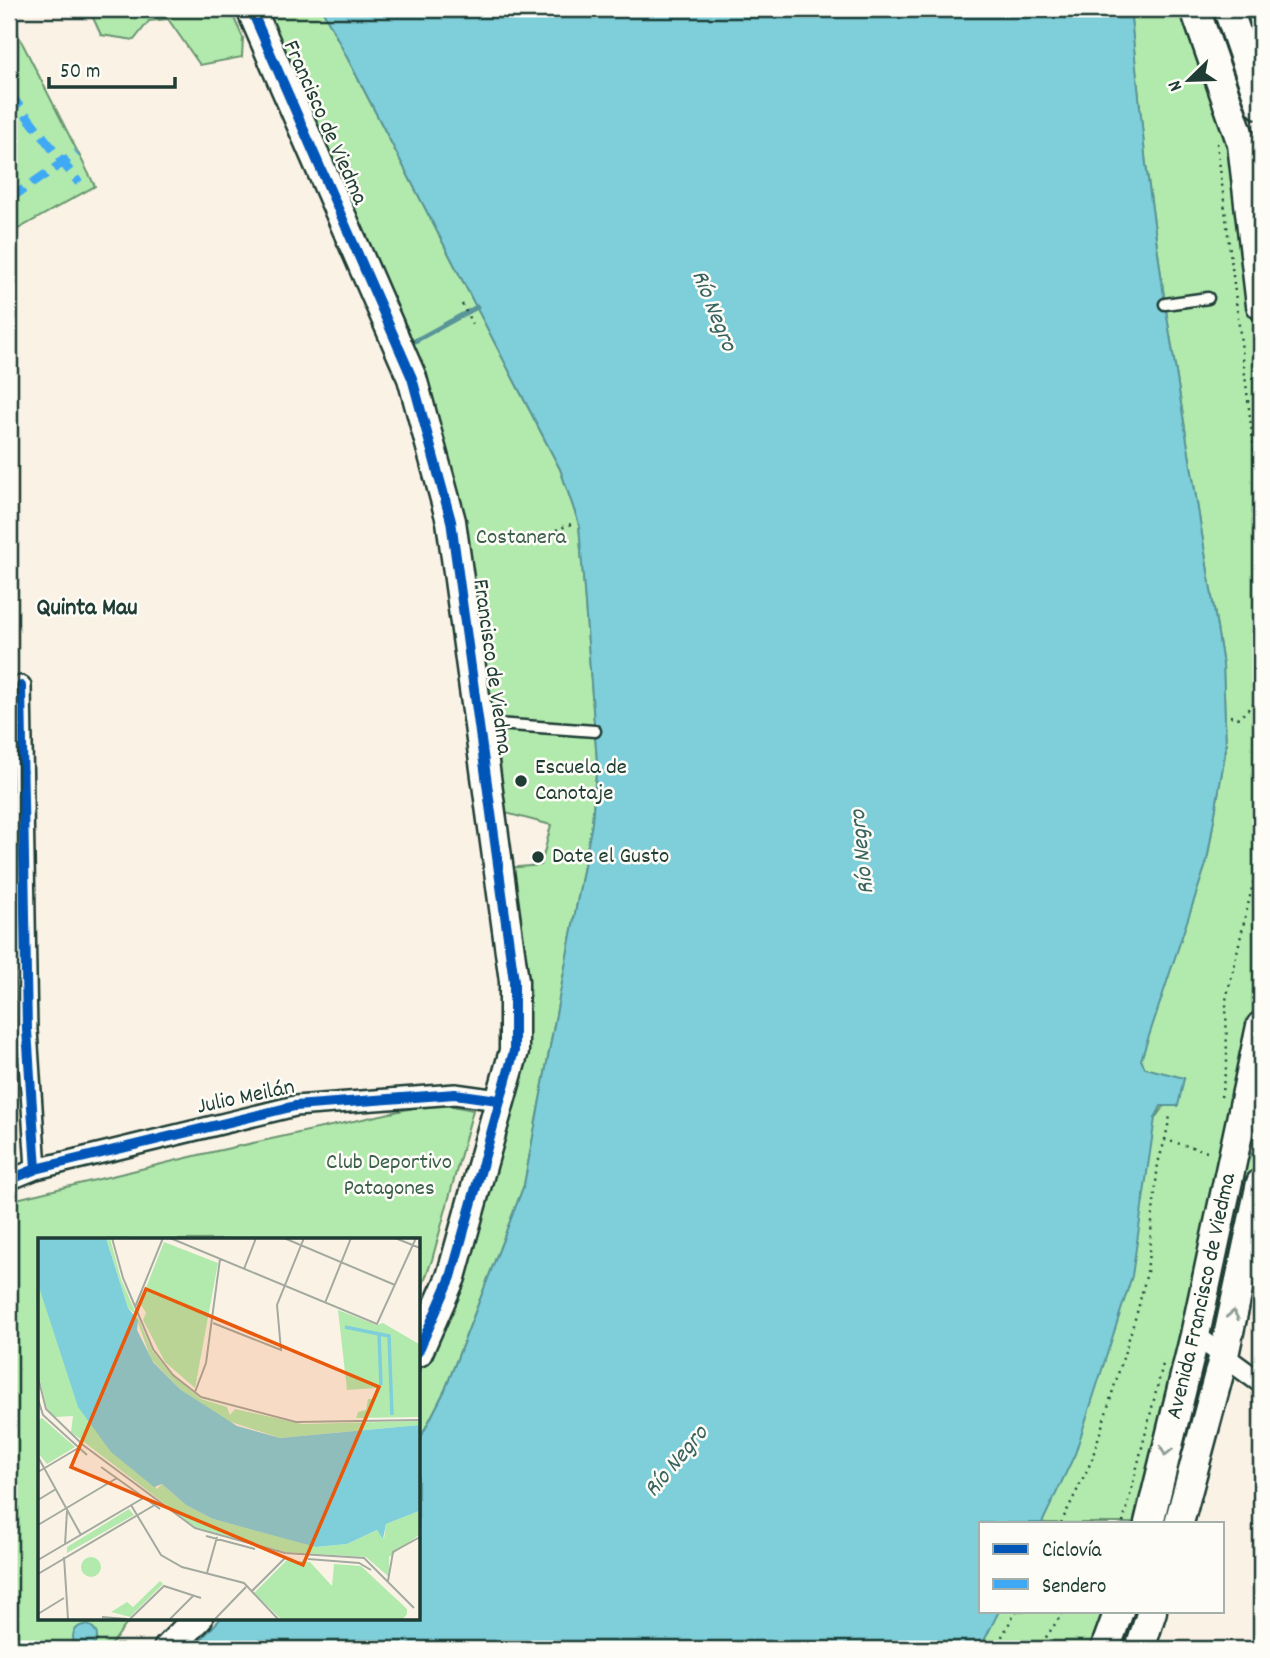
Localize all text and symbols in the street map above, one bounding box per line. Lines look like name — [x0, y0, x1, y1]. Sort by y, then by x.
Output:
street label: Francisco de Viedma — [273, 35, 376, 212]
scale bar — [49, 46, 175, 90]
north arrow — [1154, 46, 1224, 116]
text: 50 m — [60, 58, 100, 88]
text: N — [1162, 76, 1191, 95]
water label: Río Negro — [681, 265, 745, 358]
park label: Costanera — [476, 522, 568, 555]
street label: Francisco de Viedma — [462, 577, 520, 758]
district label: Quinta Mau — [36, 592, 138, 626]
place label: Escuela de Canotaje — [535, 752, 627, 811]
marker: Escuela de Canotaje — [513, 773, 529, 789]
water label: Río Negro — [842, 807, 884, 896]
place label: Date el Gusto — [552, 841, 669, 874]
marker: Date el Gusto — [530, 849, 546, 865]
street label: Julio Meilán — [194, 1072, 298, 1124]
park label: Club Deportivo Patagones — [326, 1147, 452, 1206]
street label: Avenida Francisco de Viedma — [1158, 1169, 1246, 1423]
inset map — [38, 1238, 420, 1620]
one-way arrow — [1224, 1309, 1239, 1321]
water label: Río Negro — [637, 1418, 718, 1505]
one-way arrow — [1160, 1445, 1174, 1457]
legend — [979, 1522, 1224, 1612]
text: Ciclovía — [1042, 1537, 1103, 1567]
text: Sendero — [1042, 1573, 1106, 1603]

